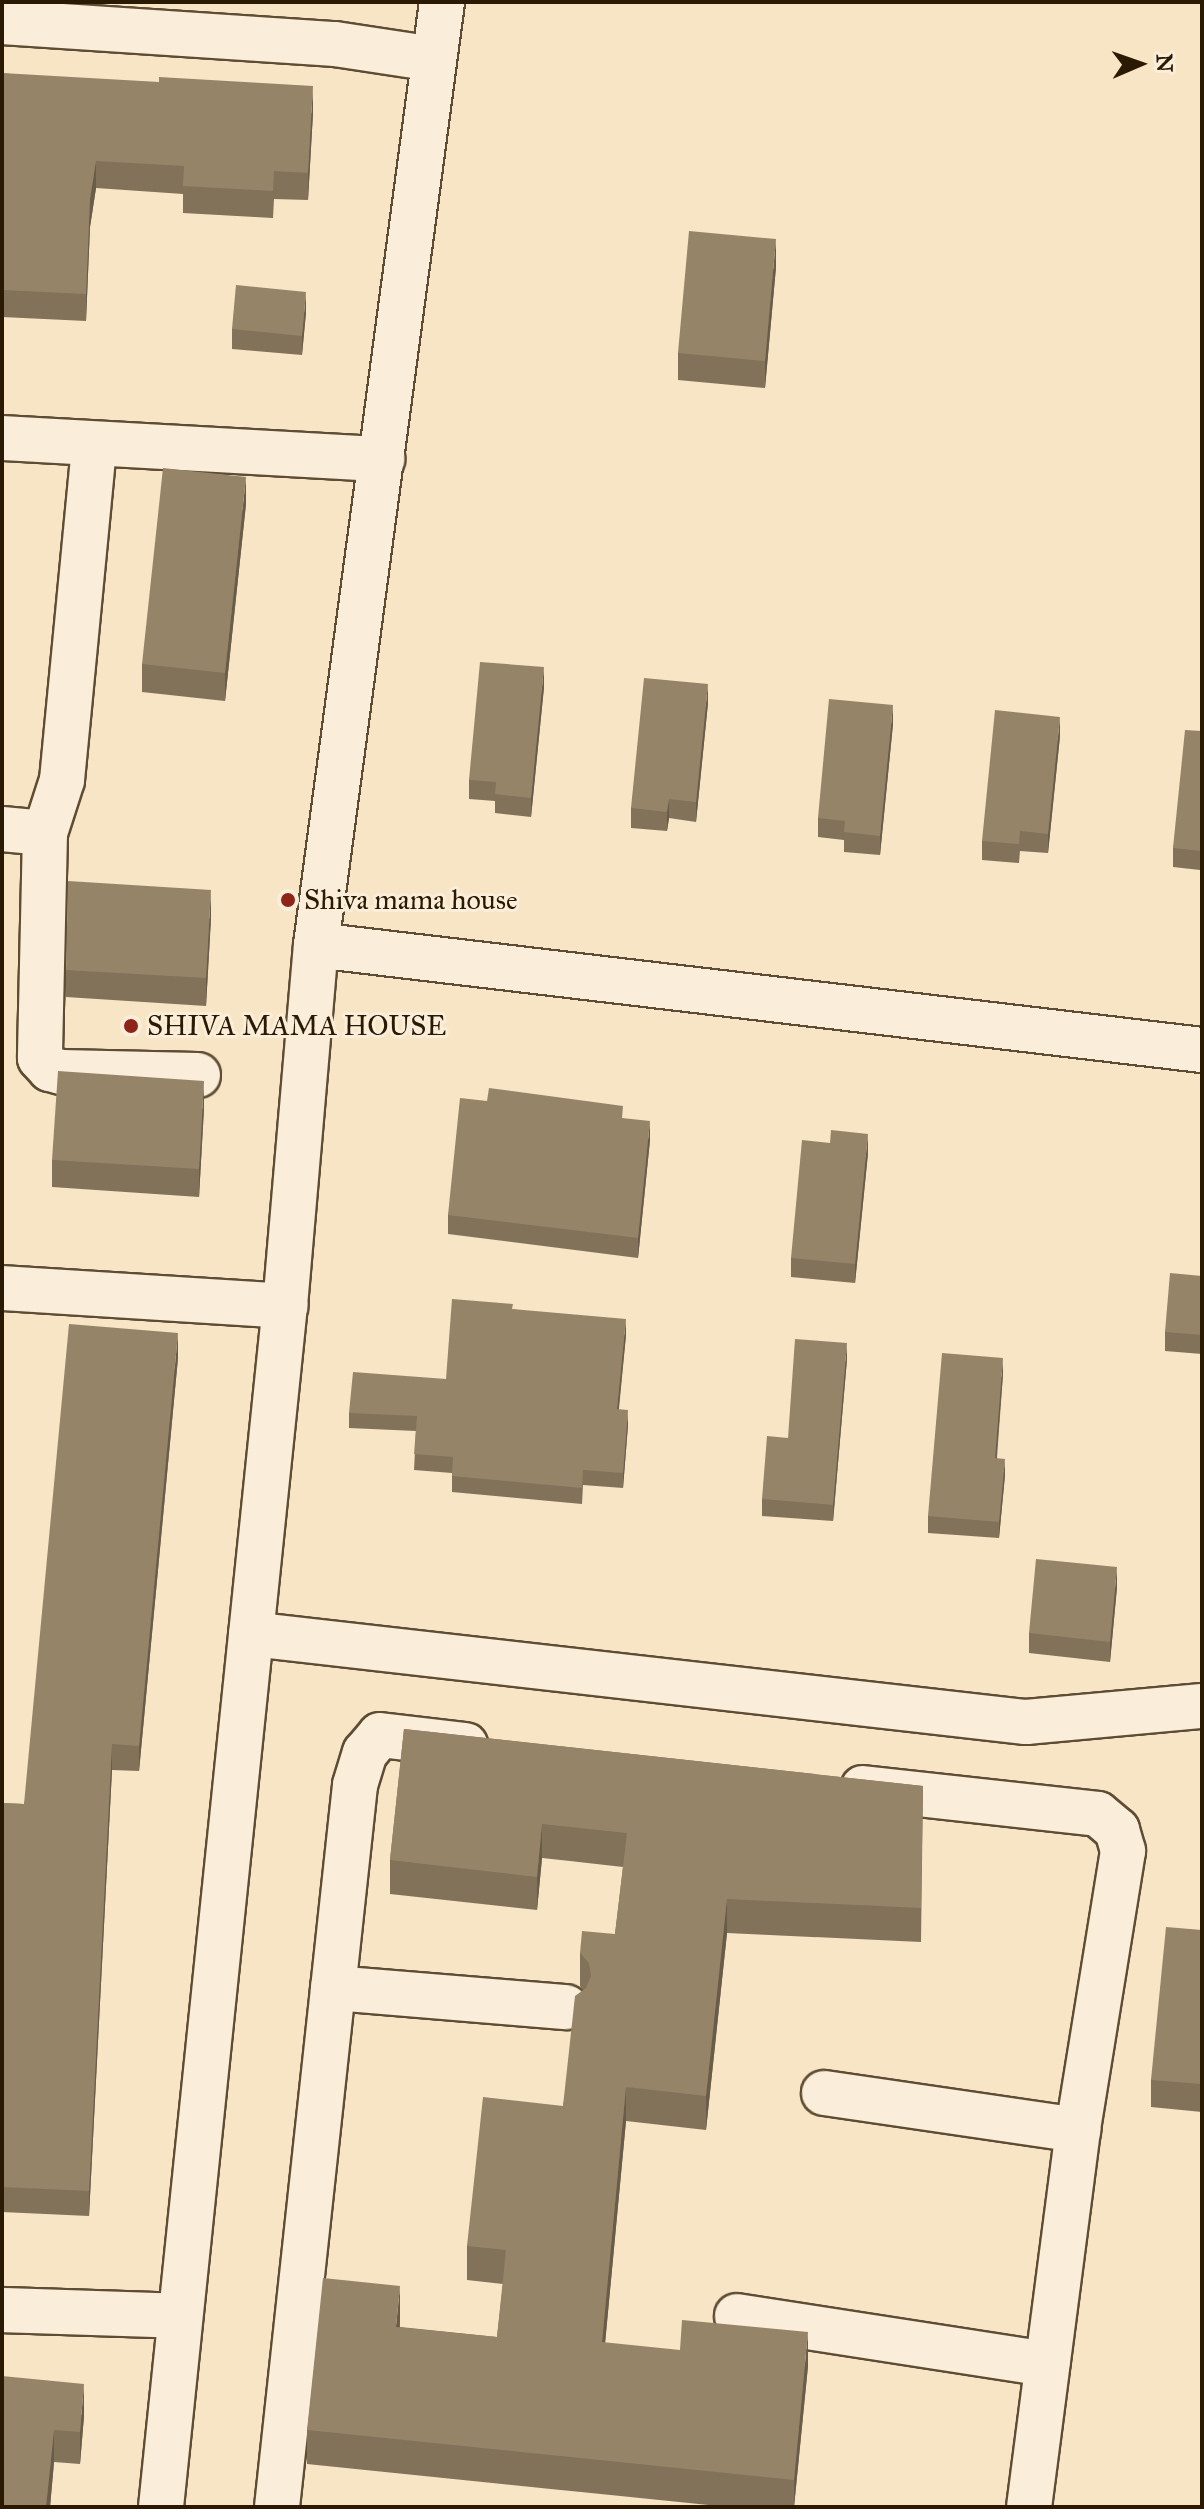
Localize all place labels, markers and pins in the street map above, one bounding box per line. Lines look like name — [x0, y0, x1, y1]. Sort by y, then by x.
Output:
place label: Shiva mama house — [304, 883, 518, 917]
marker: Shiva mama house — [279, 891, 297, 909]
place label: SHIVA MAMA HOUSE — [147, 1009, 446, 1043]
marker: SHIVA MAMA HOUSE — [122, 1017, 140, 1035]

